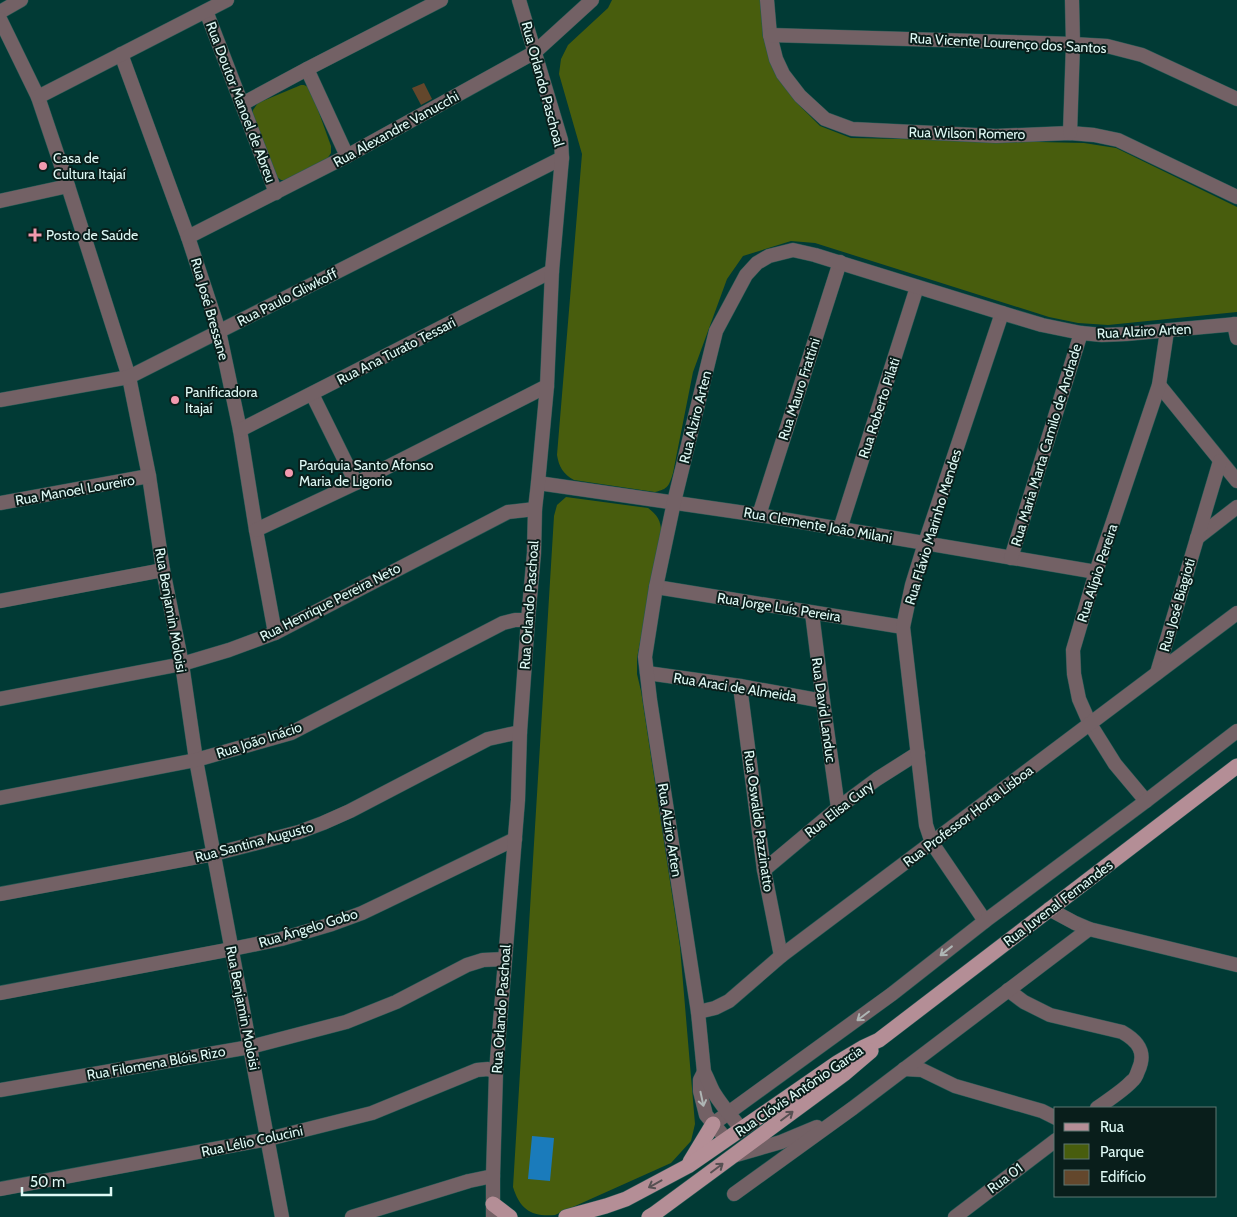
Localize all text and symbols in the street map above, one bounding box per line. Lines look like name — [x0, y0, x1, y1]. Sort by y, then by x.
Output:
street label: Rua Doutor Manoel de Abreu — [202, 19, 280, 185]
street label: Rua Orlando Paschoal — [518, 19, 569, 149]
street label: Rua Vicente Lourenço dos Santos — [909, 29, 1107, 57]
street label: Rua Alexandre Vanucchi — [330, 87, 462, 171]
street label: Rua Wilson Romero — [909, 123, 1026, 143]
place label: Casa de Cultura Itajaí — [53, 149, 126, 183]
marker: Casa de Cultura Itajaí — [37, 160, 49, 172]
place label: Posto de Saúde — [46, 226, 138, 244]
marker: Posto de Saúde — [28, 228, 42, 242]
street label: Rua José Bressane — [187, 256, 233, 362]
street label: Rua Paulo Gliwkoff — [234, 264, 340, 330]
street label: Rua Ana Turato Tessari — [334, 313, 458, 389]
street label: Rua Alziro Arten — [1096, 320, 1192, 342]
street label: Rua Mauro Frattini — [774, 335, 824, 443]
street label: Rua Maria Marta Camilo de Andrade — [1007, 342, 1085, 548]
street label: Rua Roberto Pilati — [854, 355, 904, 461]
street label: Rua Alziro Arten — [675, 369, 715, 465]
place label: Panificadora Itajaí — [185, 383, 258, 417]
marker: Panificadora Itajaí — [169, 394, 181, 406]
street label: Rua Flávio Marinho Mendes — [901, 447, 965, 607]
place label: Paróquia Santo Afonso Maria de Ligorio — [299, 456, 434, 490]
marker: Paróquia Santo Afonso Maria de Ligorio — [283, 467, 295, 479]
street label: Rua Manoel Loureiro — [14, 471, 136, 509]
street label: Rua Clemente João Milani — [742, 503, 894, 547]
street label: Rua Alípio Pereira — [1073, 521, 1121, 624]
street label: Rua Orlando Paschoal — [516, 539, 543, 670]
street label: Rua Benjamin Moloisi — [151, 546, 191, 674]
street label: Rua José Biagioti — [1155, 556, 1199, 654]
street label: Rua Henrique Pereira Neto — [257, 558, 404, 645]
street label: Rua Jorge Luís Pereira — [716, 588, 842, 626]
street label: Rua David Landuc — [808, 656, 840, 764]
street label: Rua Araci de Almeida — [672, 668, 798, 706]
street label: Rua João Inácio — [214, 718, 304, 762]
street label: Rua Oswaldo Pazzinatto — [740, 749, 778, 893]
street label: Rua Professor Horta Lisboa — [899, 761, 1037, 871]
street label: Rua Elisa Cury — [801, 777, 877, 841]
street label: Rua Alziro Arten — [654, 782, 686, 878]
street label: Rua Santina Augusto — [193, 817, 315, 866]
street label: Rua Juvenal Fernandes — [1000, 856, 1117, 950]
street label: Rua Ângelo Gobo — [256, 904, 360, 952]
street label: Rua Orlando Paschoal — [488, 943, 515, 1074]
street label: Rua Benjamin Moloisi — [222, 944, 264, 1072]
one-way arrow — [940, 946, 953, 957]
one-way arrow — [857, 1010, 870, 1021]
street label: Rua Clóvis Antônio Garcia — [732, 1041, 867, 1141]
street label: Rua Filomena Blóis Rizo — [85, 1042, 227, 1084]
one-way arrow — [698, 1091, 707, 1107]
legend — [1054, 1107, 1217, 1197]
one-way arrow — [780, 1111, 793, 1122]
text: Rua — [1100, 1118, 1125, 1136]
street label: Rua Lélio Colucini — [199, 1121, 305, 1161]
text: Parque — [1100, 1143, 1144, 1161]
street label: Rua 01 — [984, 1159, 1026, 1197]
one-way arrow — [710, 1163, 724, 1173]
scale bar — [22, 1164, 111, 1196]
text: Edifício — [1100, 1168, 1146, 1186]
text: 50 m — [30, 1173, 65, 1191]
one-way arrow — [649, 1179, 663, 1189]

